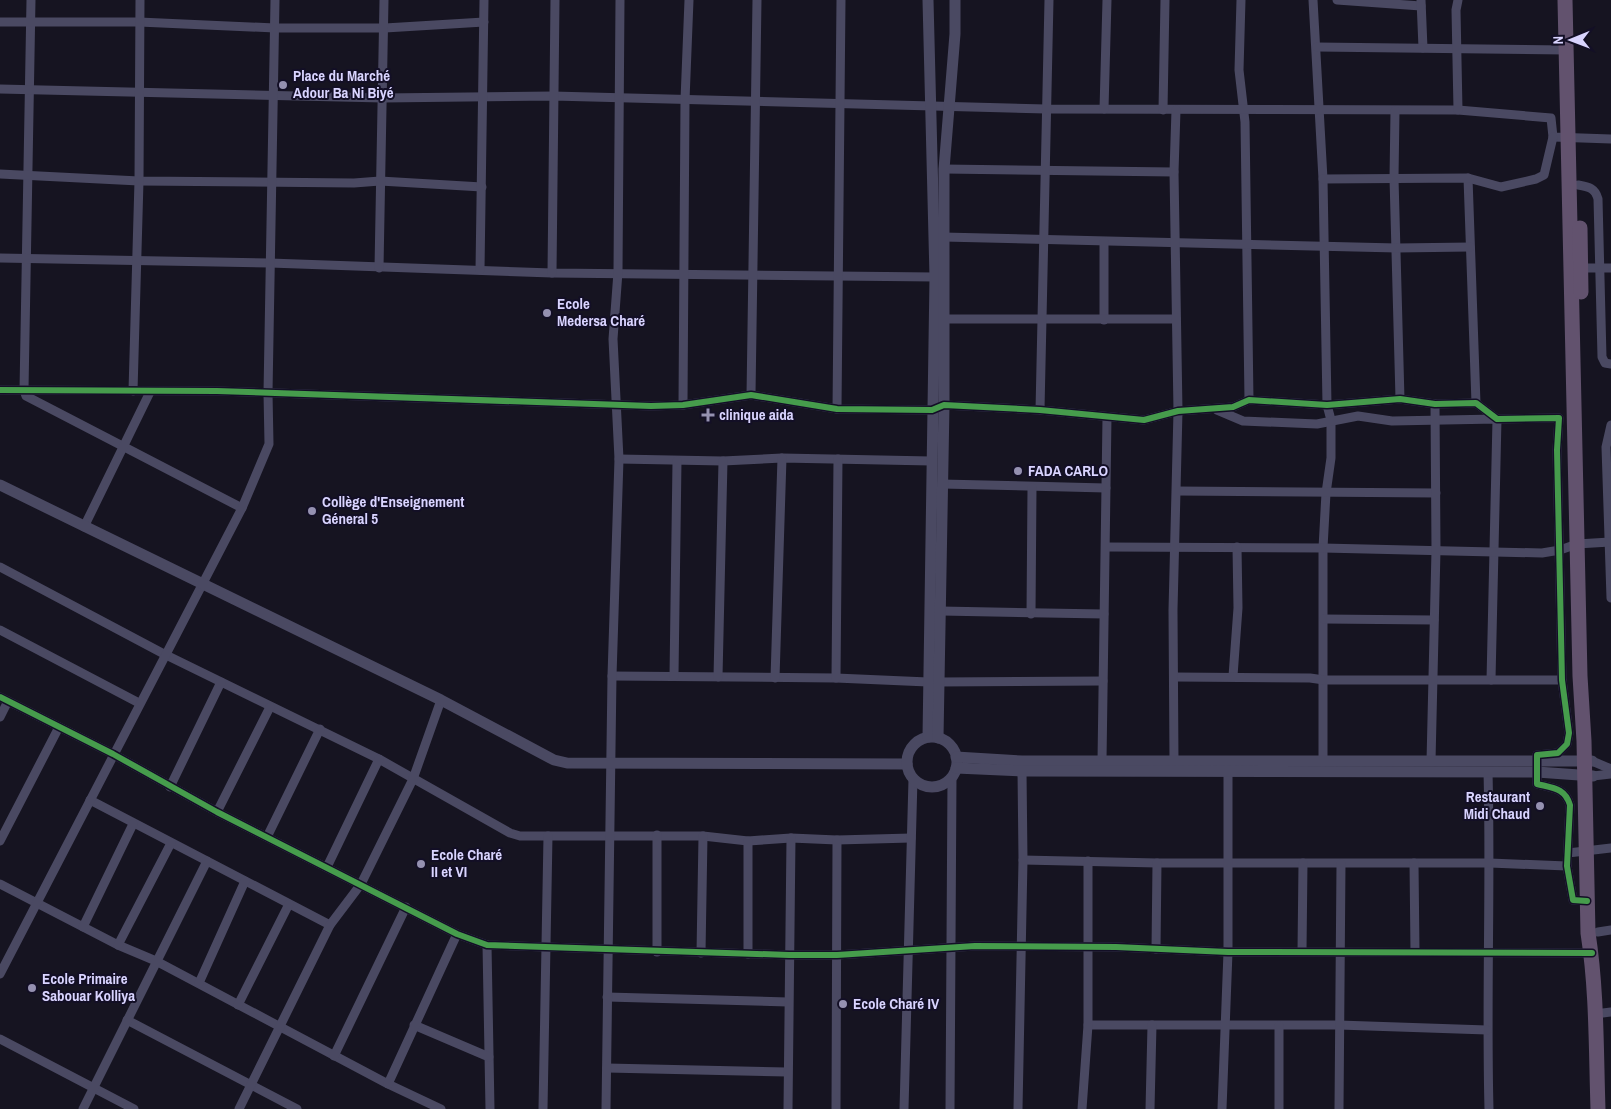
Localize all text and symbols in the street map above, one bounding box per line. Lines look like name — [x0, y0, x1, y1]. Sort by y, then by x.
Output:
north arrow — [1546, 15, 1596, 65]
text: N — [1549, 36, 1567, 45]
place label: Place du Marché Adour Ba Ni Biyé — [293, 65, 394, 103]
marker: Place du Marché Adour Ba Ni Biyé — [277, 79, 289, 91]
place label: Ecole Medersa Charé — [557, 293, 645, 331]
marker: Ecole Medersa Charé — [541, 307, 553, 319]
place label: clinique aida — [719, 404, 794, 425]
marker: clinique aida — [701, 408, 715, 422]
place label: FADA CARLO — [1028, 460, 1109, 481]
marker: FADA CARLO — [1012, 465, 1024, 477]
place label: Collège d'Enseignement Géneral 5 — [322, 491, 464, 529]
marker: Collège d'Enseignement Géneral 5 — [306, 505, 318, 517]
place label: Restaurant Midi Chaud — [1464, 786, 1530, 824]
marker: Restaurant Midi Chaud — [1534, 800, 1546, 812]
place label: Ecole Charé II et VI — [431, 844, 502, 882]
marker: Ecole Charé II et VI — [415, 858, 427, 870]
place label: Ecole Primaire Sabouar Kolliya — [42, 968, 135, 1006]
marker: Ecole Primaire Sabouar Kolliya — [26, 982, 38, 994]
place label: Ecole Charé IV — [853, 993, 940, 1014]
marker: Ecole Charé IV — [837, 998, 849, 1010]

